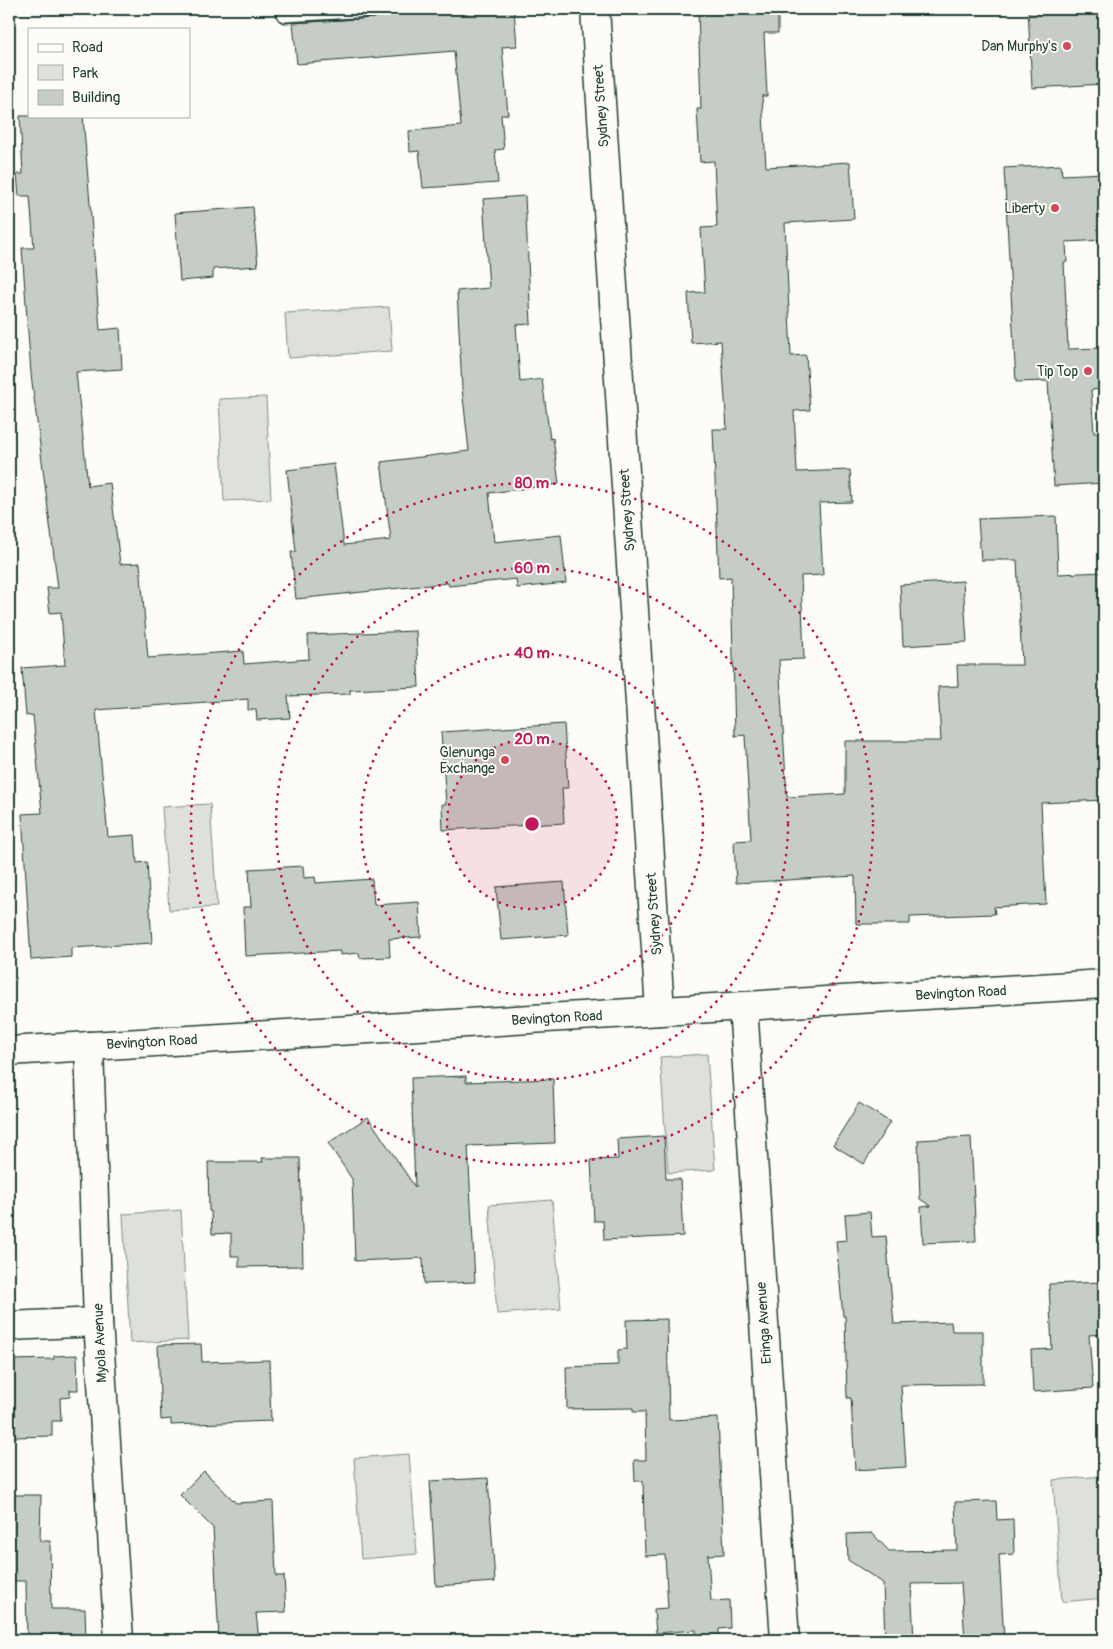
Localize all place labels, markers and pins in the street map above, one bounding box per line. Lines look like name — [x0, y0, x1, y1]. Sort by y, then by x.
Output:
place label: Dan Murphy's — [981, 38, 1058, 55]
marker: Dan Murphy's — [1061, 40, 1073, 52]
place label: Liberty — [1004, 200, 1045, 217]
marker: Liberty — [1049, 202, 1061, 214]
place label: Tip Top — [1037, 363, 1078, 380]
marker: Tip Top — [1082, 365, 1094, 377]
place label: Glenunga Exchange — [439, 744, 495, 777]
marker: Glenunga Exchange — [499, 754, 511, 766]
centre of rings — [523, 815, 541, 833]

